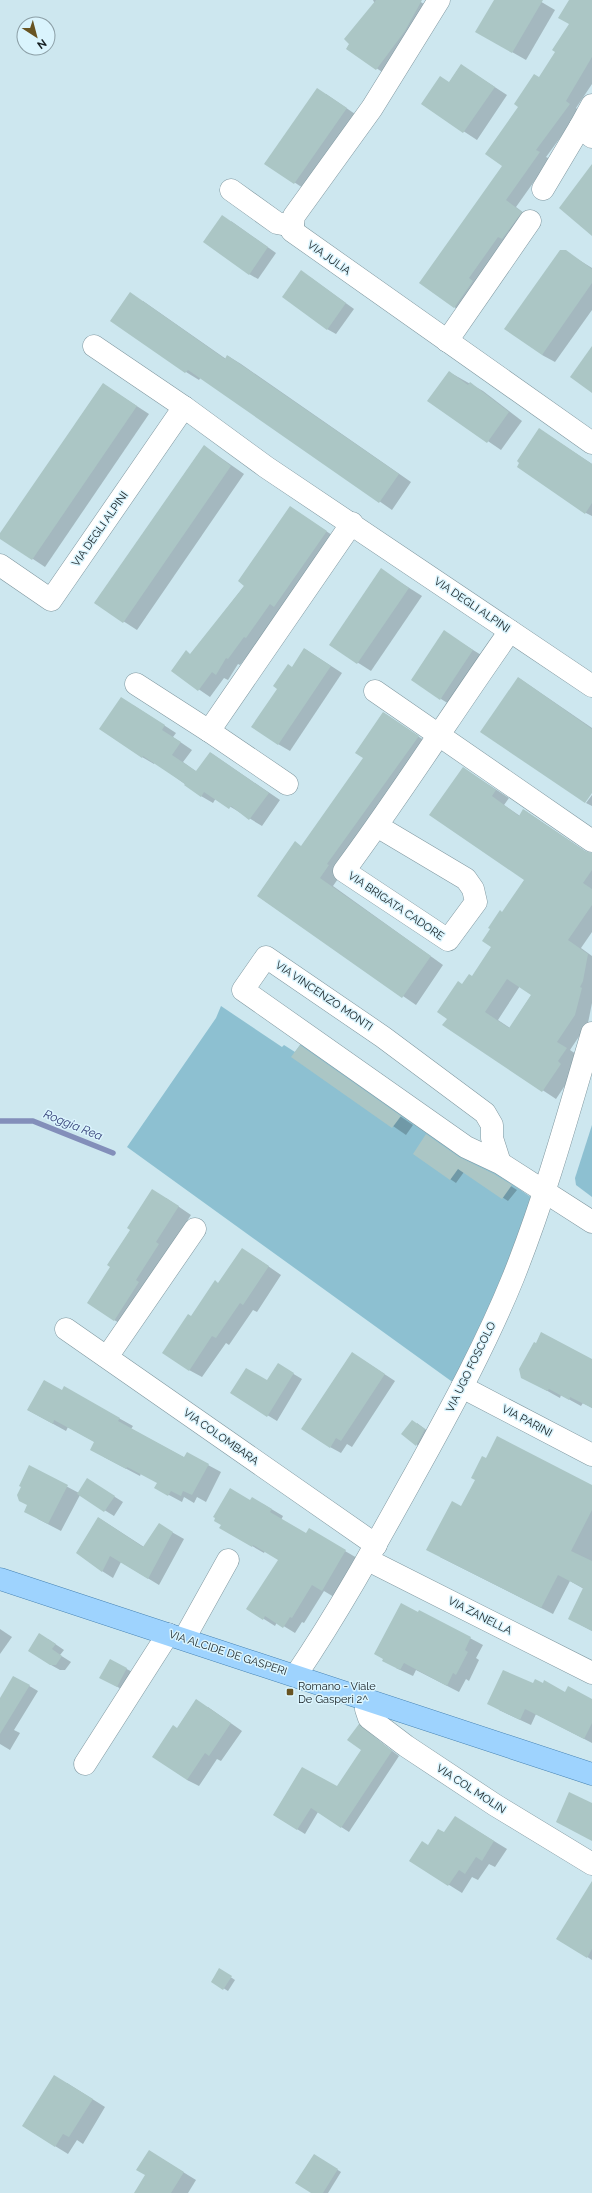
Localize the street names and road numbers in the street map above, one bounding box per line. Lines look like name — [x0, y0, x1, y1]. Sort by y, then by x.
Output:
street label: VIA JULIA — [305, 238, 354, 278]
street label: VIA DEGLI ALPINI — [69, 489, 131, 569]
street label: VIA DEGLI ALPINI — [432, 575, 512, 635]
street label: VIA BRIGATA CADORE — [346, 869, 447, 943]
street label: VIA VINCENZO MONTI — [273, 959, 375, 1033]
street label: VIA UGO FOSCOLO — [444, 1320, 498, 1414]
street label: VIA PARINI — [500, 1402, 554, 1440]
street label: VIA COLOMBARA — [181, 1406, 262, 1468]
street label: VIA ZANELLA — [446, 1594, 515, 1638]
street label: VIA ALCIDE DE GASPERI — [167, 1628, 289, 1678]
street label: VIA COL MOLIN — [434, 1762, 508, 1816]

